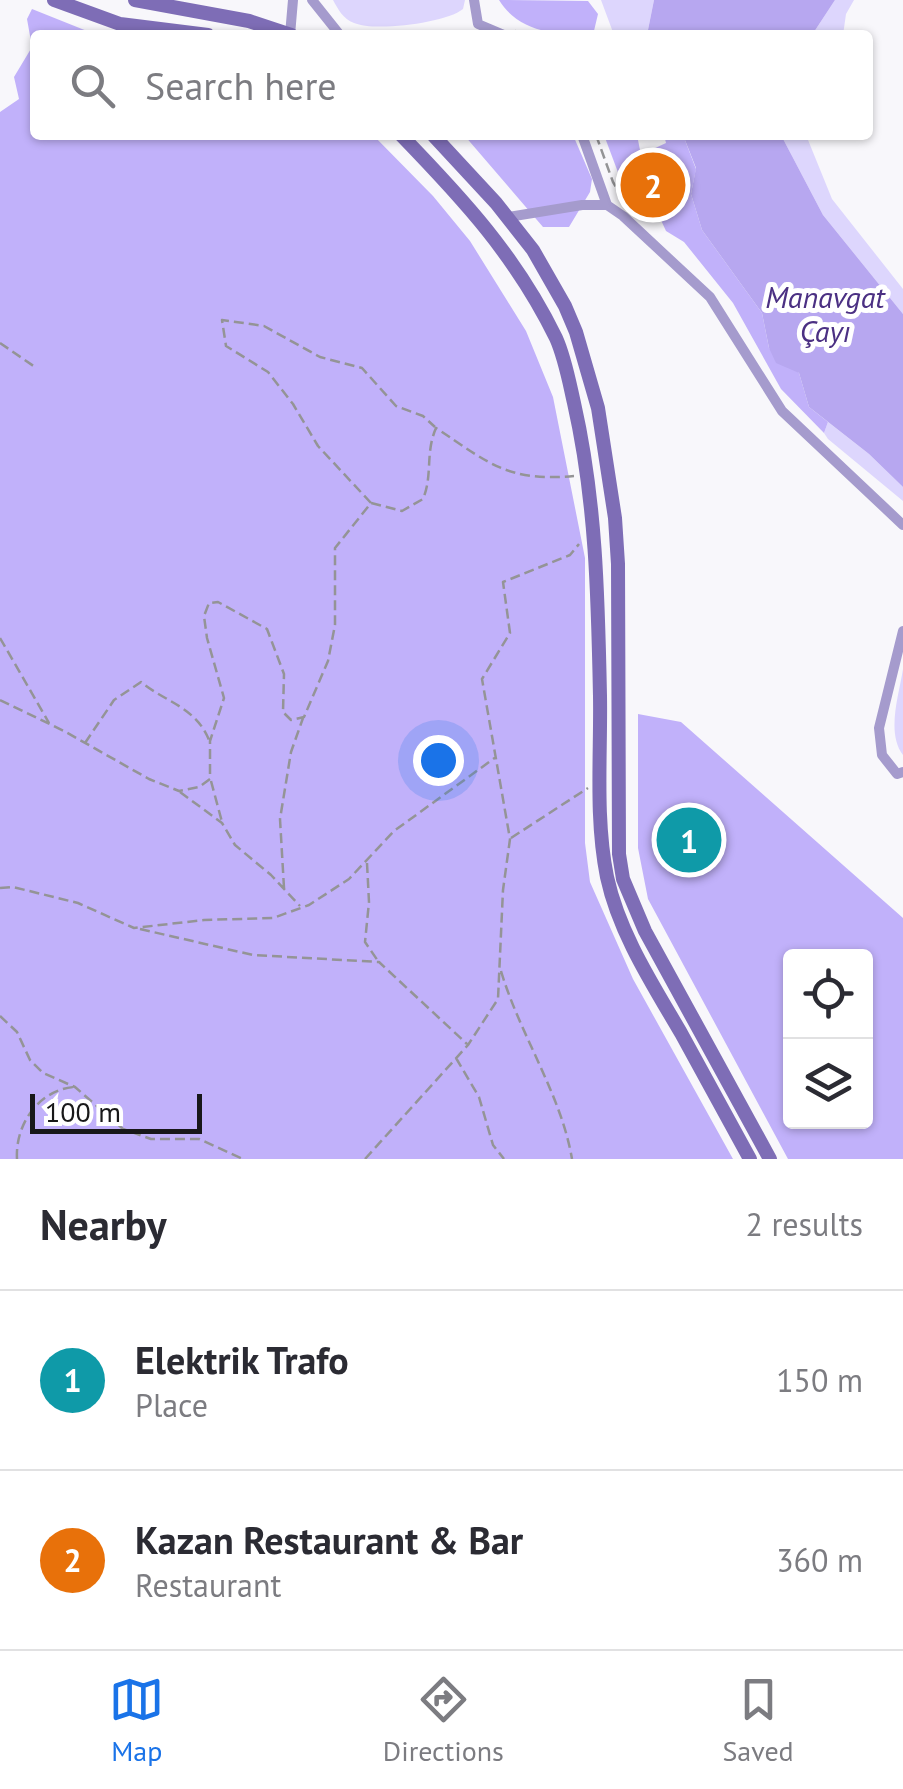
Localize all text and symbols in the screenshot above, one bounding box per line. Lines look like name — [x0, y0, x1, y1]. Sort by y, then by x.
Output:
search box — [30, 30, 873, 140]
icon: search — [65, 58, 120, 113]
text: Search here — [145, 61, 337, 110]
pin: 2 — [620, 148, 686, 222]
water label: Manavgat Çayı — [765, 277, 886, 350]
your location — [413, 735, 464, 786]
pin: 1 — [656, 802, 722, 878]
map controls — [783, 949, 873, 1129]
button: locate — [783, 949, 873, 1039]
button: layers — [783, 1039, 873, 1129]
scale bar — [30, 1089, 202, 1134]
text: 100 m — [45, 1093, 121, 1130]
text: Nearby — [40, 1197, 167, 1252]
text: 2 results — [745, 1203, 863, 1245]
text: Elektrik Trafo — [135, 1335, 349, 1384]
text: 1 — [63, 1359, 82, 1401]
text: 150 m — [776, 1359, 863, 1401]
text: Place — [135, 1384, 208, 1426]
text: Kazan Restaurant & Bar — [135, 1515, 523, 1564]
text: 2 — [63, 1539, 82, 1581]
text: 360 m — [776, 1539, 863, 1581]
text: Restaurant — [135, 1564, 281, 1606]
tab: Map — [109, 1672, 164, 1769]
tab: Directions — [383, 1672, 504, 1769]
tab: Saved — [722, 1672, 794, 1769]

